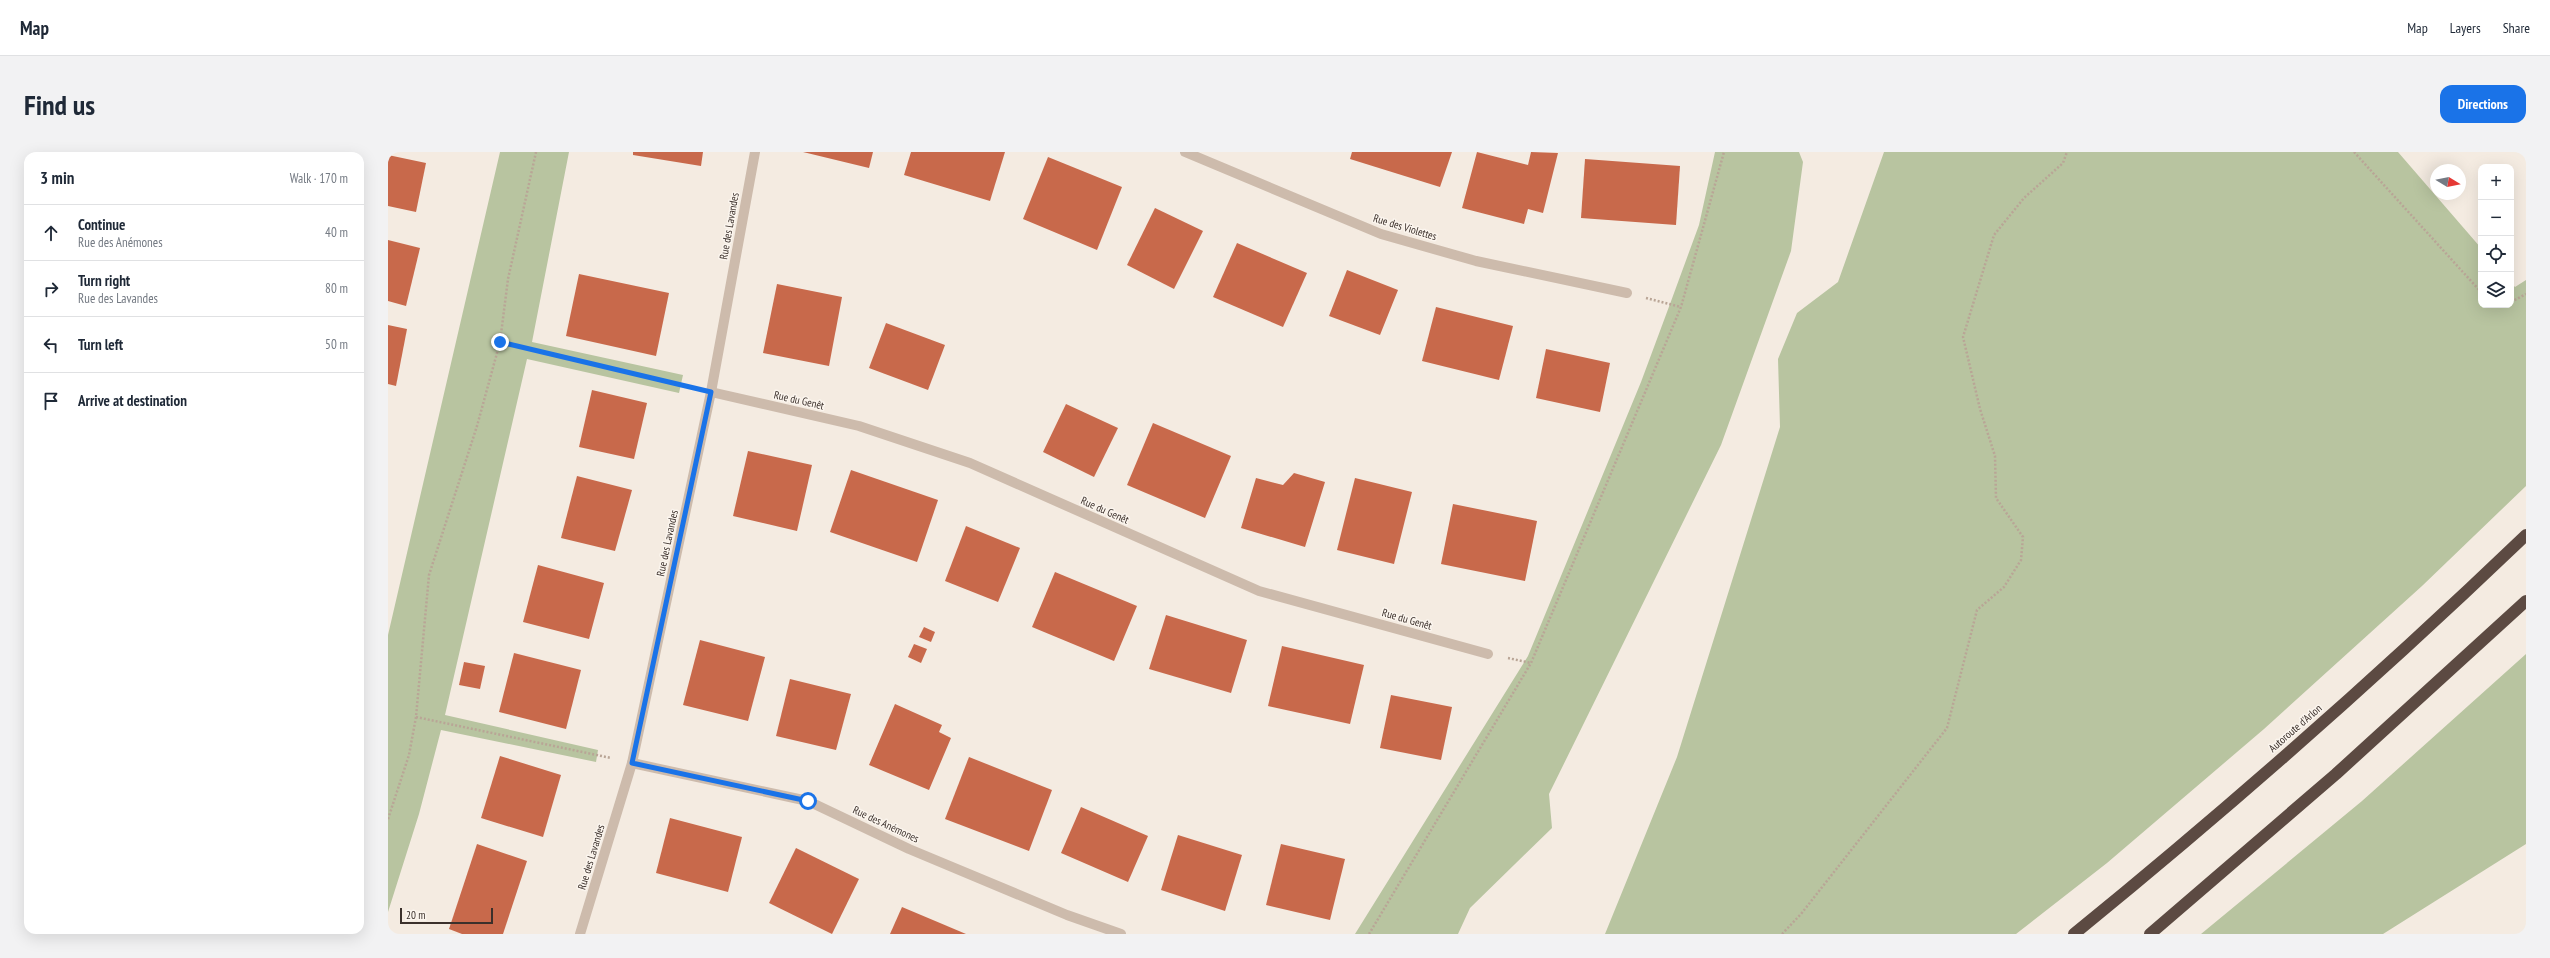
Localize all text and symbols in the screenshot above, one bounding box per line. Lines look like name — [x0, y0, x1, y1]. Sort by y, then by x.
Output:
text: Map — [20, 16, 49, 40]
text: Map — [2407, 19, 2428, 37]
text: Layers — [2450, 19, 2481, 37]
text: Share — [2503, 19, 2530, 37]
button: Directions — [2440, 85, 2526, 123]
text: Find us — [24, 86, 95, 123]
north arrow — [2430, 164, 2466, 200]
map controls — [2478, 164, 2514, 308]
button: + — [2478, 164, 2514, 200]
text: 3 min — [40, 167, 74, 189]
text: Walk · 170 m — [290, 170, 348, 187]
street label: Rue des Lavandes — [716, 191, 742, 261]
button: − — [2478, 200, 2514, 236]
street label: Rue des Violettes — [1372, 211, 1439, 243]
text: Continue — [78, 215, 125, 234]
icon: ahead — [40, 222, 62, 244]
text: 40 m — [325, 224, 348, 241]
text: Rue des Anémones — [78, 234, 163, 251]
button: locate — [2478, 236, 2514, 272]
text: Turn right — [78, 271, 130, 290]
button: layers — [2478, 272, 2514, 308]
icon: right — [40, 278, 62, 300]
text: 80 m — [325, 280, 348, 297]
text: Rue des Lavandes — [78, 290, 158, 307]
route end — [491, 333, 509, 351]
icon: left — [40, 334, 62, 356]
text: Turn left — [78, 335, 123, 354]
text: 50 m — [325, 336, 348, 353]
street label: Rue du Genêt — [773, 387, 825, 413]
icon: arrive — [40, 390, 62, 412]
text: Arrive at destination — [78, 391, 187, 410]
street label: Rue du Genêt — [1079, 493, 1131, 527]
street label: Rue des Lavandes — [653, 508, 681, 578]
street label: Rue du Genêt — [1380, 605, 1434, 633]
street label: Autoroute d'Arlon — [2265, 701, 2325, 755]
route start — [799, 792, 817, 810]
street label: Rue des Anémones — [851, 803, 922, 846]
street label: Rue des Lavandes — [574, 822, 608, 891]
scale bar — [400, 906, 493, 925]
text: 20 m — [406, 908, 425, 922]

